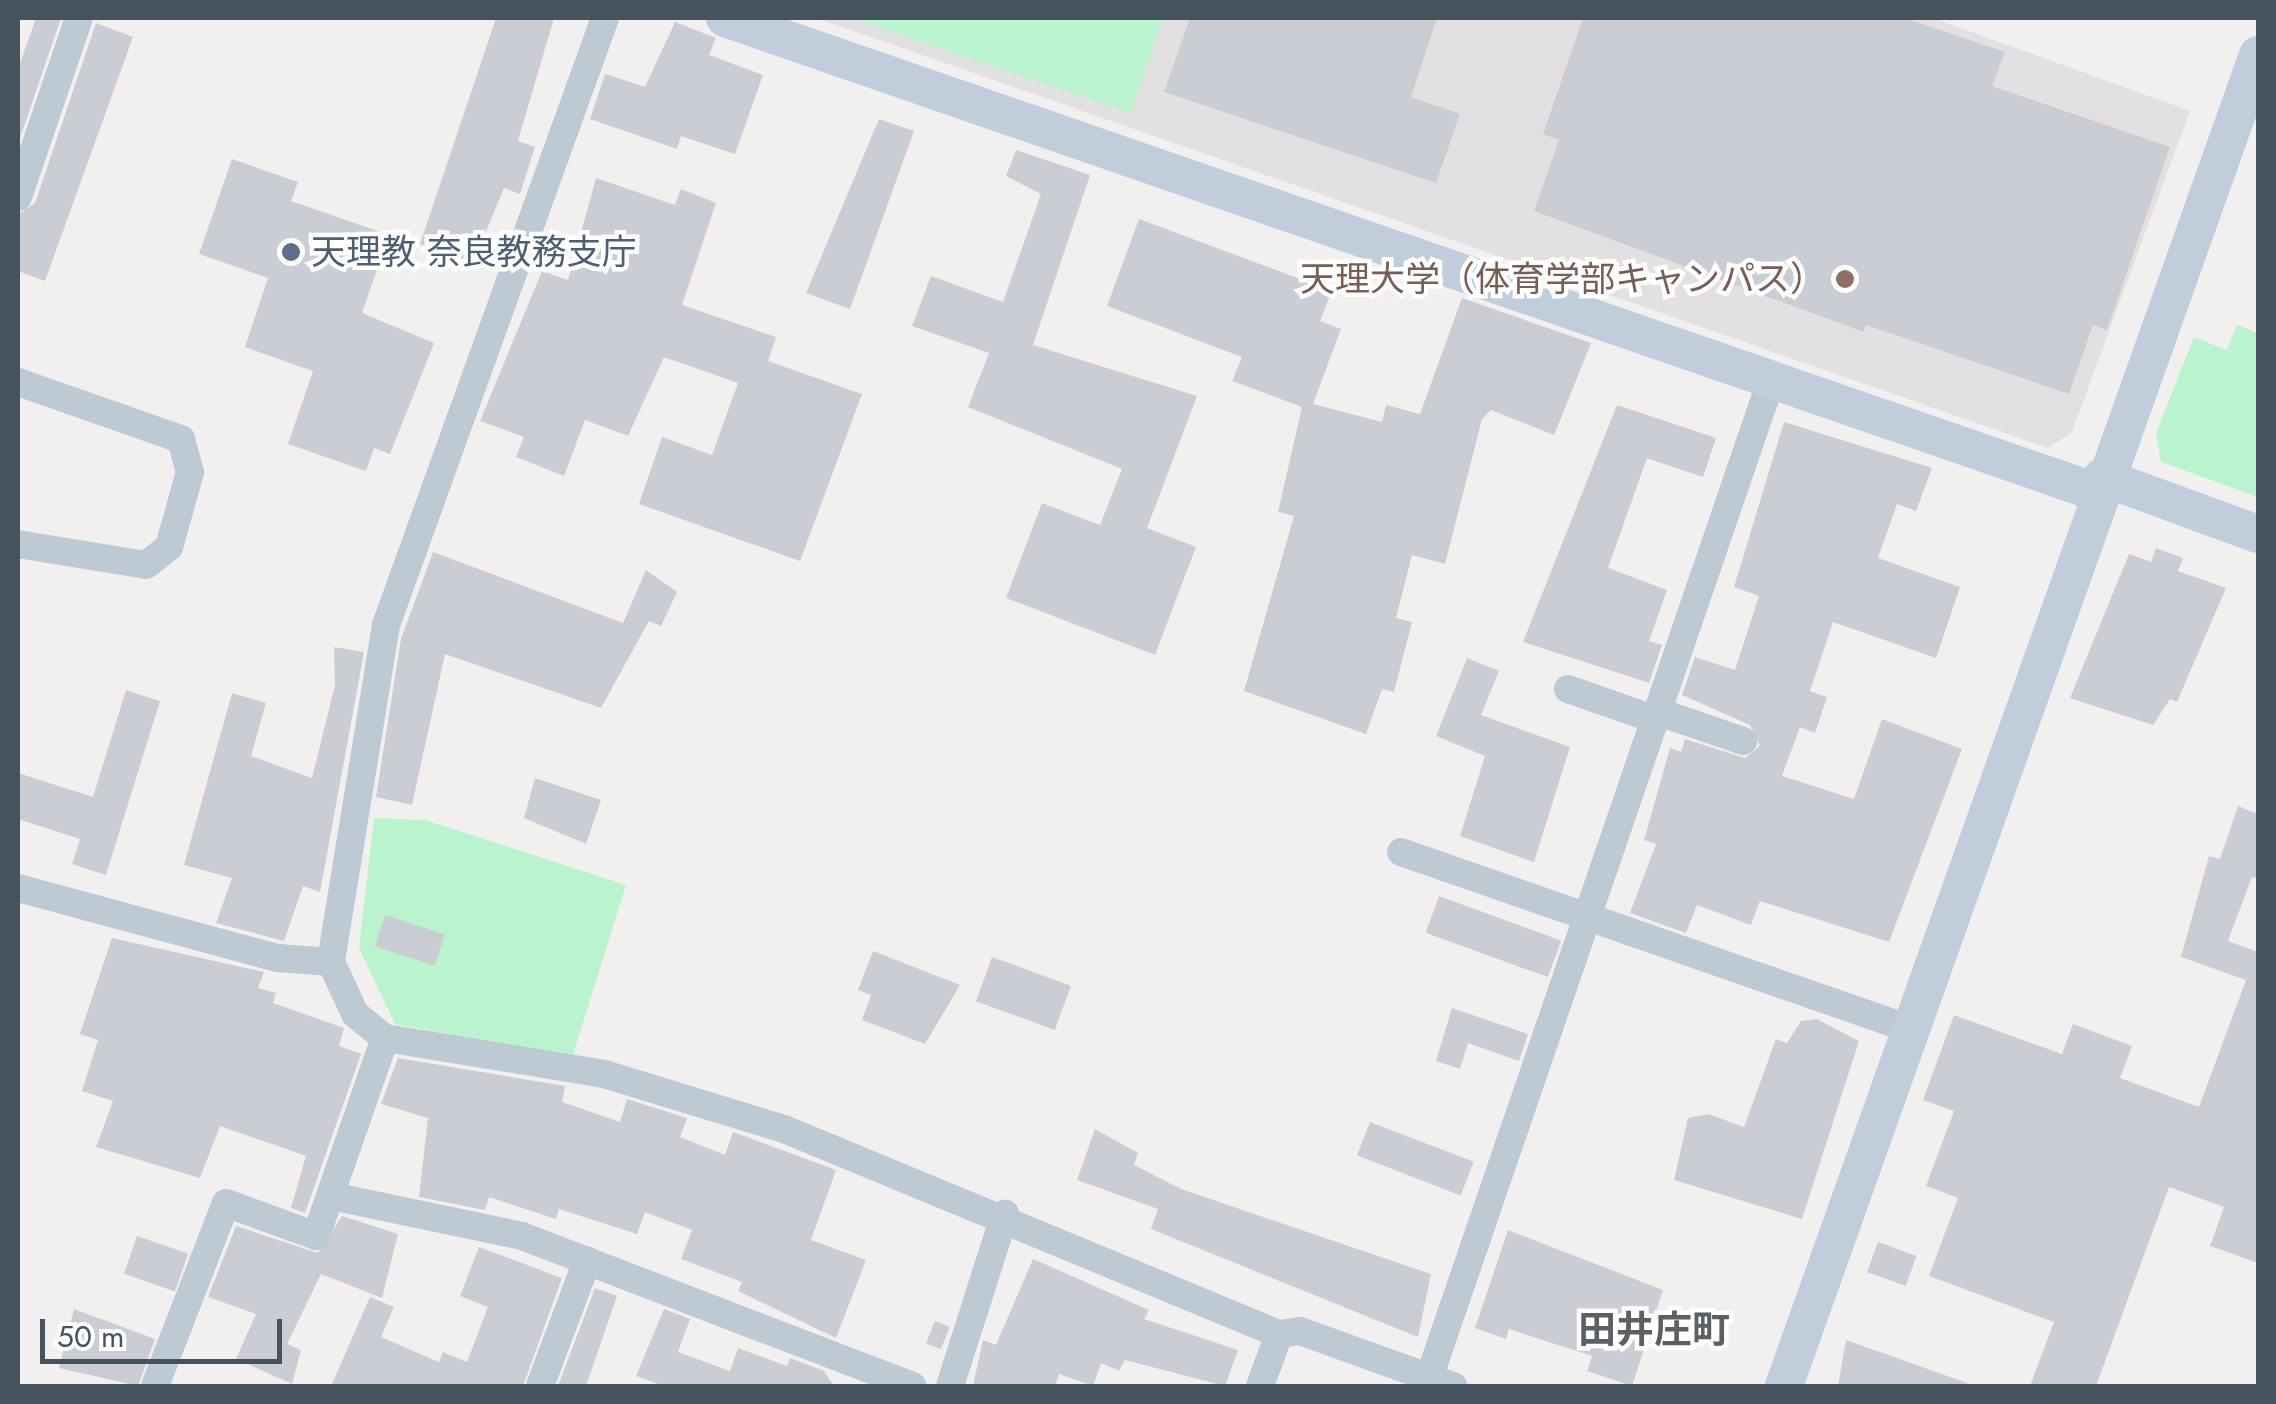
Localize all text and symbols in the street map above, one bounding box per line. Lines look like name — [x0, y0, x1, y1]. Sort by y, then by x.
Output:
place label: 天理教 奈良教務支庁 — [311, 231, 636, 273]
marker: 天理教 奈良教務支庁 — [280, 241, 302, 263]
place label: 天理大学（体育学部キャンパス） — [1300, 258, 1825, 300]
marker: 天理大学（体育学部キャンパス） — [1834, 268, 1856, 290]
scale bar — [45, 1299, 288, 1361]
district label: 田井庄町 — [1578, 1307, 1730, 1353]
text: 50 m — [57, 1315, 124, 1358]

